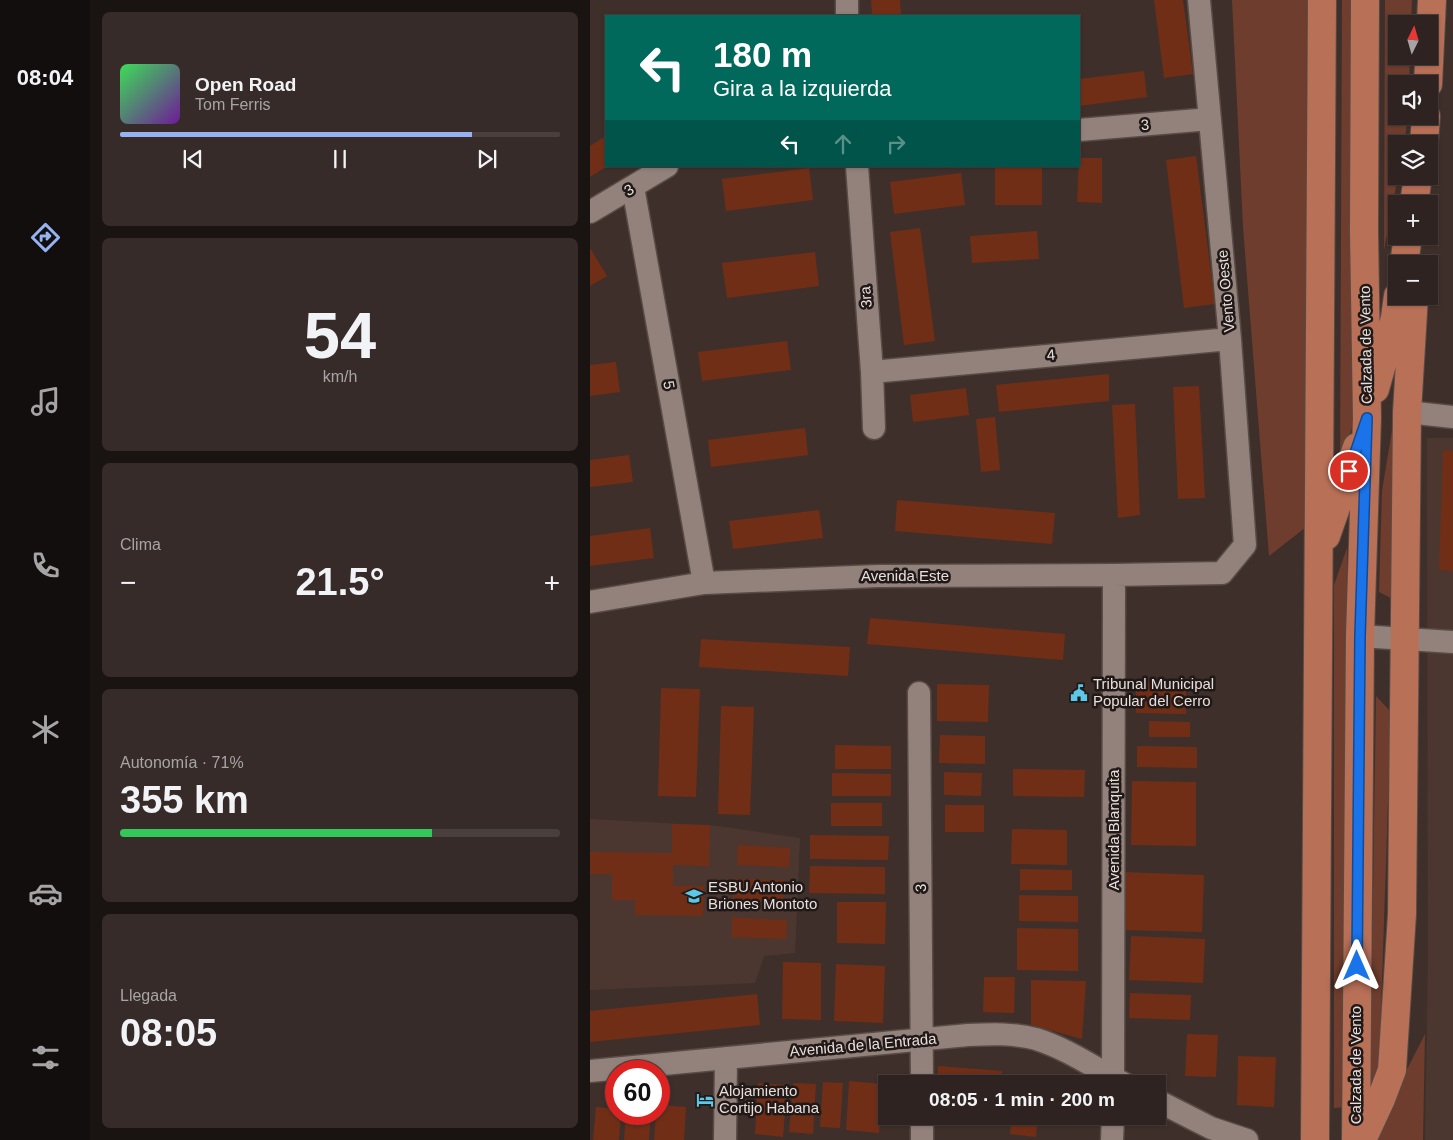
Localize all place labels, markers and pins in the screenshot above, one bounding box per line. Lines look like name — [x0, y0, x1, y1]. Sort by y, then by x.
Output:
pin — [1328, 450, 1370, 492]
place label: Tribunal Municipal Popular del Cerro — [1093, 675, 1214, 709]
public building icon: Tribunal Municipal Popular del Cerro — [1069, 683, 1089, 703]
place label: ESBU Antonio Briones Montoto — [708, 878, 817, 912]
school or university icon: ESBU Antonio Briones Montoto — [684, 886, 704, 906]
place label: Alojamiento Cortijo Habana — [719, 1082, 820, 1116]
hotel icon: Alojamiento Cortijo Habana — [695, 1090, 715, 1110]

